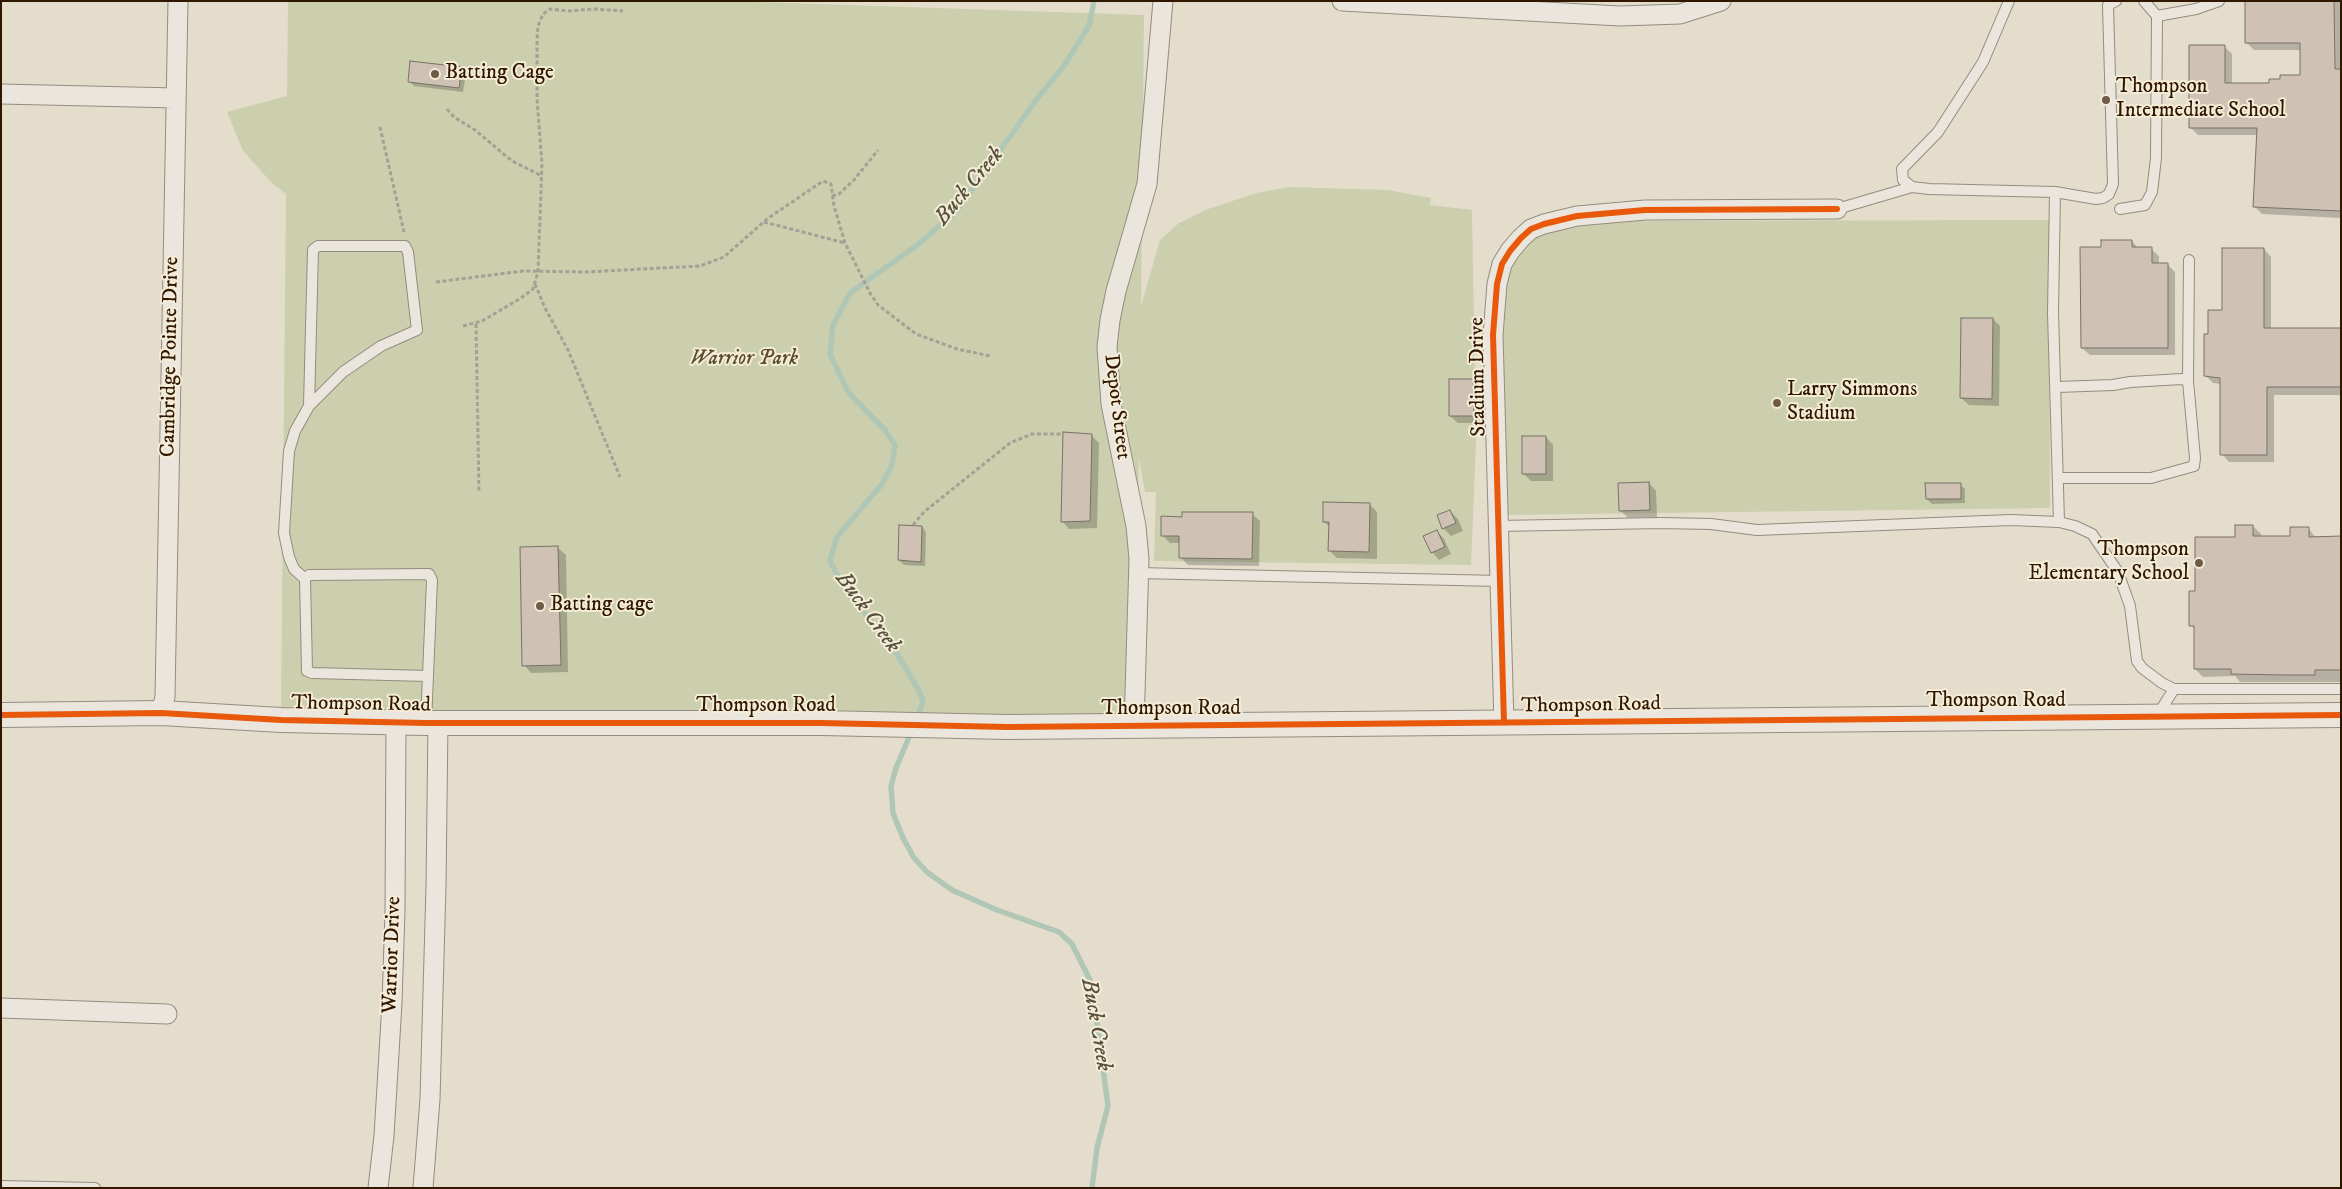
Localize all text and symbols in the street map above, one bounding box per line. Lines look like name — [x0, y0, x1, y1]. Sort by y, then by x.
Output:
place label: Batting Cage — [445, 61, 554, 87]
marker: Batting Cage — [429, 68, 441, 80]
place label: Thompson Intermediate School — [2116, 75, 2286, 125]
marker: Thompson Intermediate School — [2100, 94, 2112, 106]
water label: Buck Creek — [930, 143, 1010, 231]
street label: Cambridge Pointe Drive — [157, 257, 185, 457]
street label: Stadium Drive — [1465, 317, 1493, 437]
park label: Warrior Park — [690, 347, 798, 373]
street label: Depot Street — [1097, 353, 1135, 461]
place label: Larry Simmons Stadium — [1787, 378, 1917, 428]
marker: Larry Simmons Stadium — [1771, 397, 1783, 409]
place label: Thompson Elementary School — [2028, 538, 2189, 588]
marker: Thompson Elementary School — [2193, 557, 2205, 569]
water label: Buck Creek — [829, 567, 905, 659]
place label: Batting cage — [550, 593, 654, 619]
marker: Batting cage — [534, 600, 546, 612]
street label: Thompson Road — [1926, 689, 2066, 715]
street label: Thompson Road — [291, 691, 431, 719]
street label: Thompson Road — [1521, 692, 1661, 720]
street label: Thompson Road — [696, 694, 836, 720]
street label: Thompson Road — [1101, 697, 1241, 723]
street label: Warrior Drive — [378, 896, 408, 1014]
water label: Buck Creek — [1074, 977, 1116, 1073]

